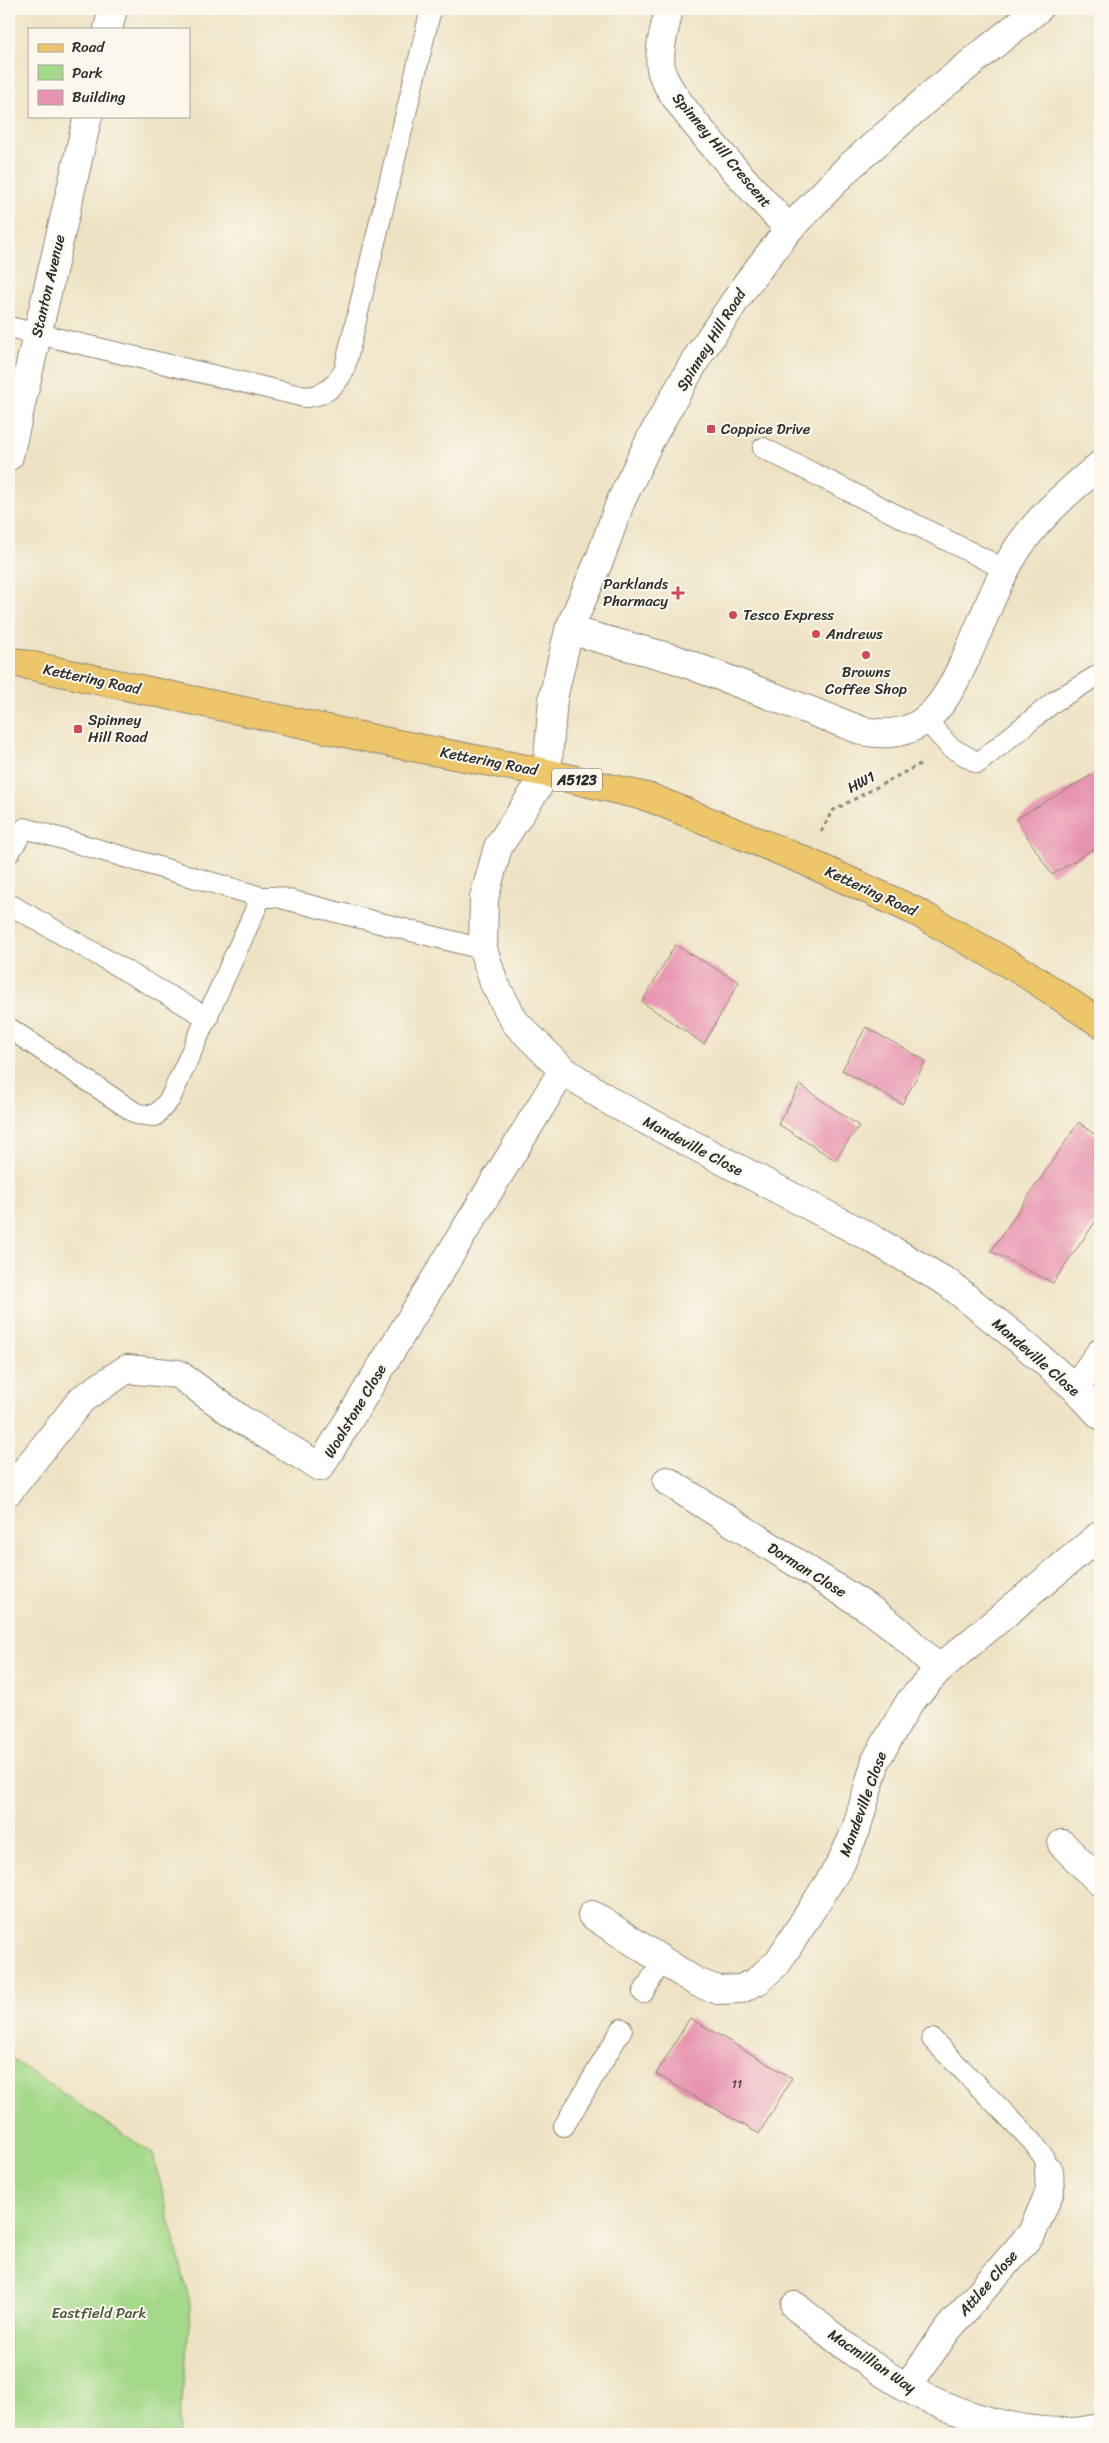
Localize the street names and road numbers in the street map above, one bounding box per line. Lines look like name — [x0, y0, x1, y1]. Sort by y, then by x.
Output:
street label: Spinney Hill Crescent — [666, 86, 779, 214]
street label: Stanton Avenue — [24, 232, 73, 340]
street label: Spinney Hill Road — [669, 283, 753, 396]
street label: Kettering Road — [41, 656, 144, 702]
street label: Kettering Road — [438, 739, 541, 783]
street label: HW1 — [842, 764, 880, 800]
road number: A5123 — [552, 768, 602, 792]
street label: Kettering Road — [821, 858, 922, 924]
street label: Mandeville Close — [638, 1109, 748, 1183]
street label: Mandeville Close — [986, 1311, 1086, 1403]
street label: Woolstone Close — [317, 1359, 393, 1463]
street label: Dorman Close — [762, 1535, 852, 1605]
street label: Mandeville Close — [832, 1748, 894, 1860]
street label: Attlee Close — [951, 2244, 1024, 2323]
street label: Macmillian Way — [822, 2322, 922, 2400]

